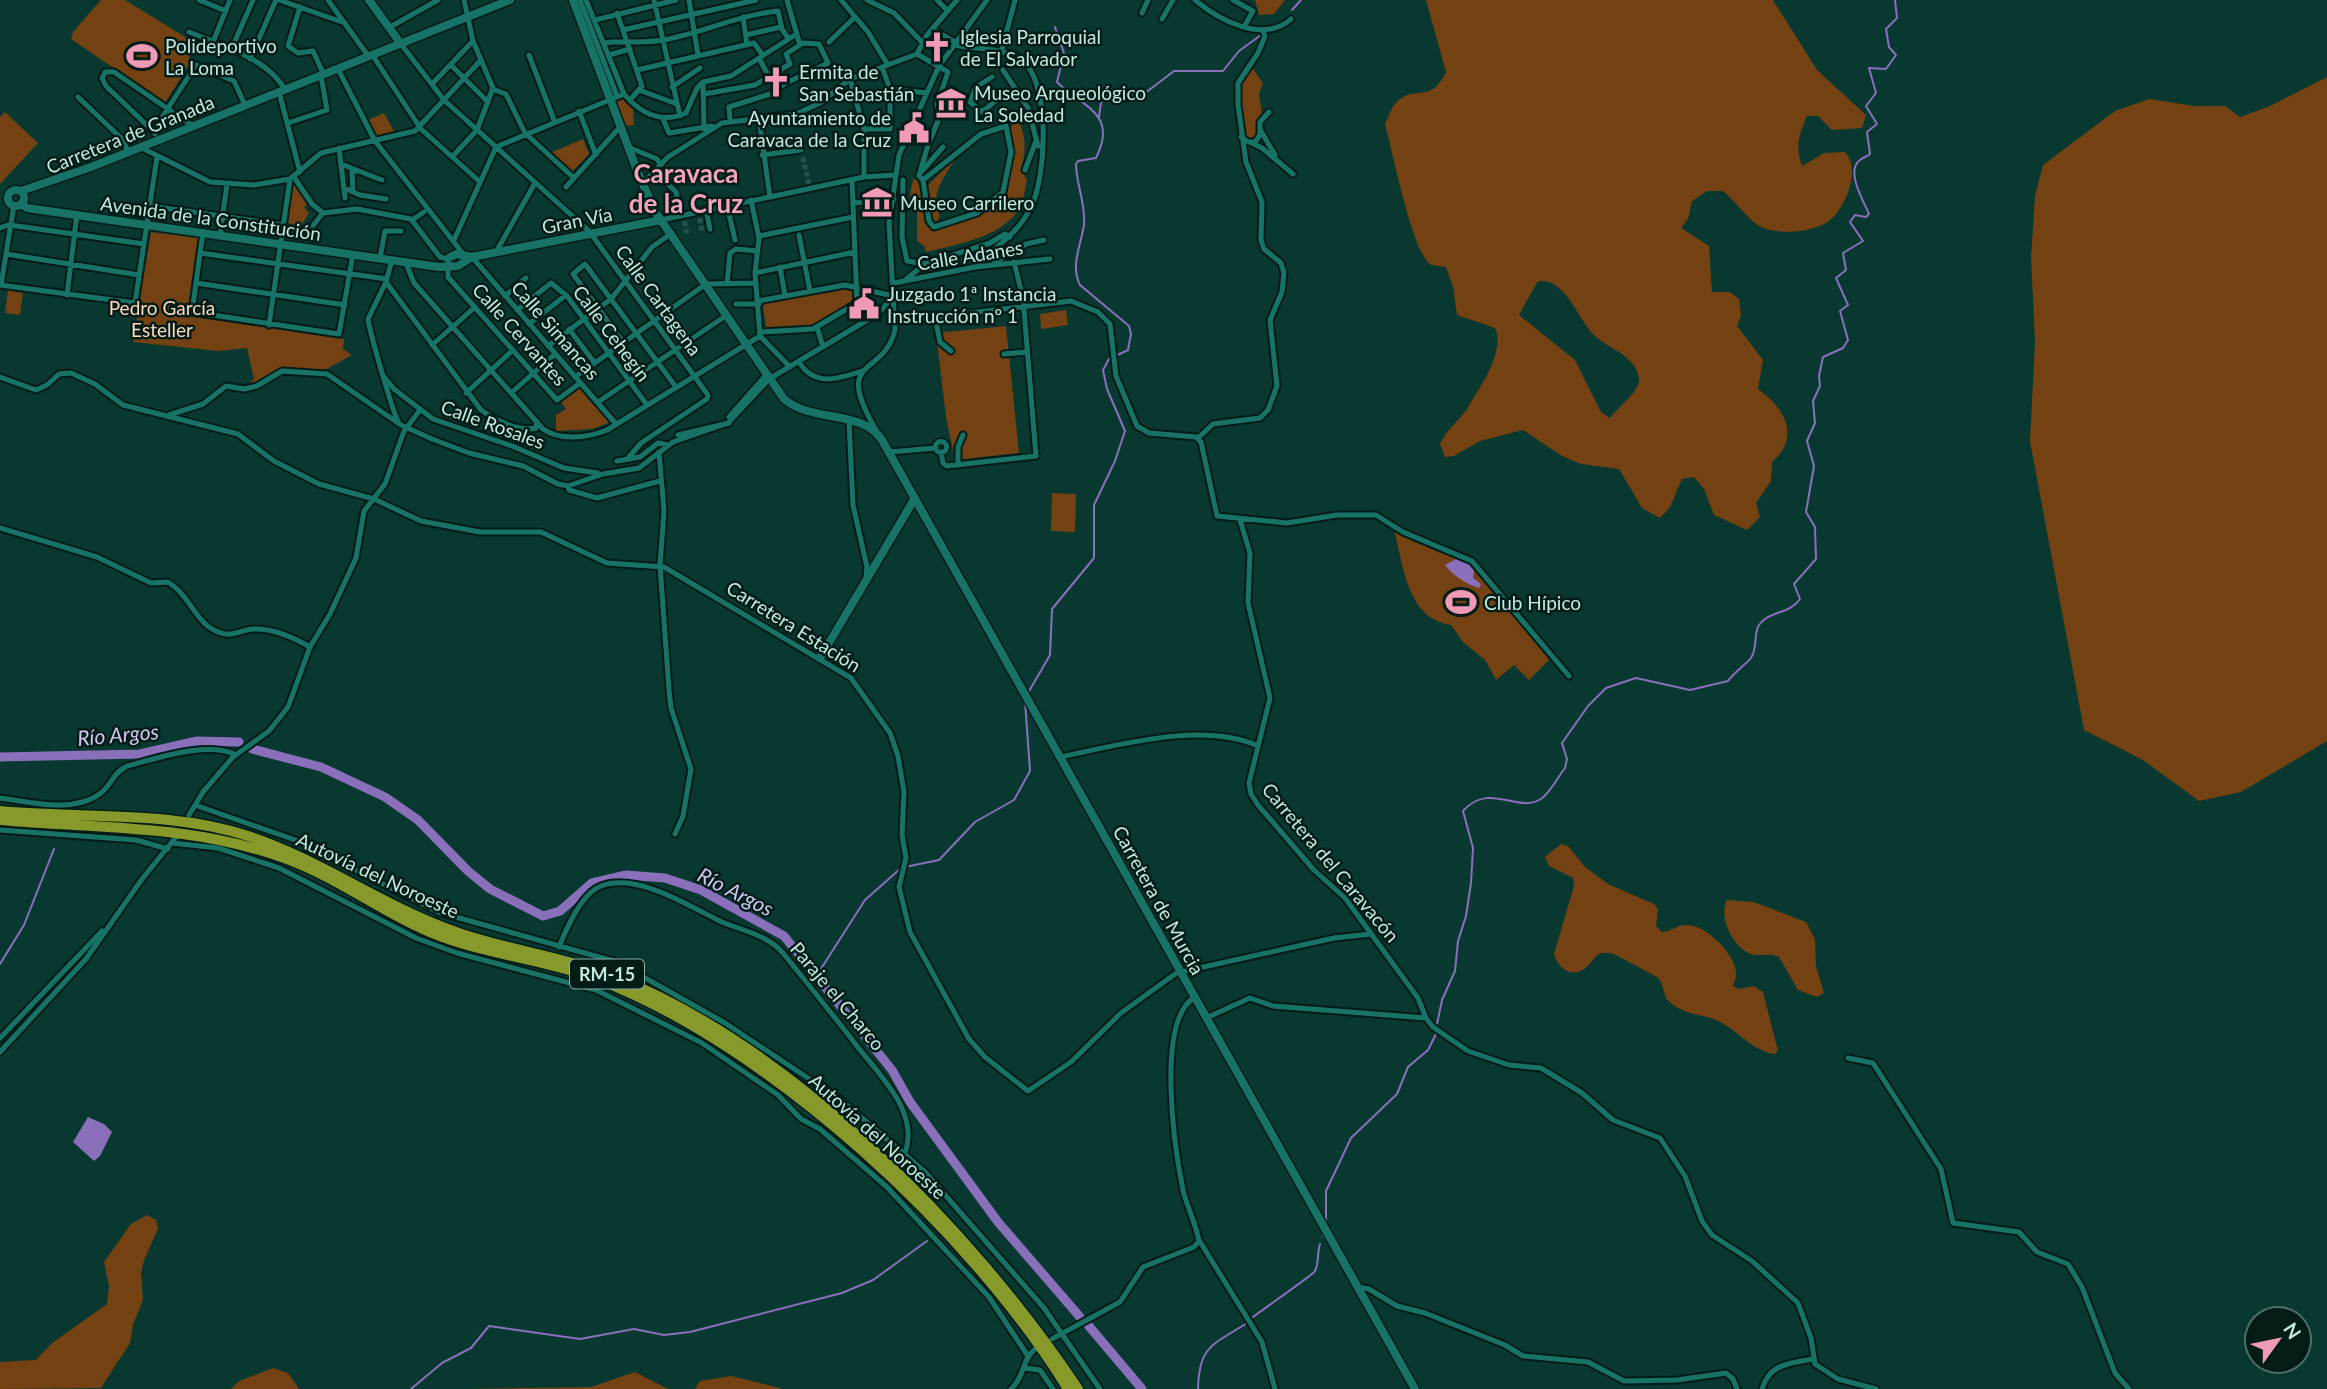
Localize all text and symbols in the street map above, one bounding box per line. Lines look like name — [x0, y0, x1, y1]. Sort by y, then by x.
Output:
place label: Iglesia Parroquial de El Salvador — [960, 25, 1101, 70]
church icon: Iglesia Parroquial de El Salvador — [920, 30, 954, 64]
place label: Polideportivo La Loma — [165, 34, 277, 79]
sports icon: Polideportivo La Loma — [125, 39, 159, 73]
place label: Ermita de San Sebastián — [799, 60, 914, 105]
church icon: Ermita de San Sebastián — [759, 65, 793, 99]
place label: Museo Arqueológico La Soledad — [974, 81, 1146, 126]
museum icon: Museo Arqueológico La Soledad — [934, 86, 968, 120]
street label: Carretera de Granada — [43, 90, 217, 178]
place label: Ayuntamiento de Caravaca de la Cruz — [727, 106, 891, 151]
public building icon: Ayuntamiento de Caravaca de la Cruz — [897, 111, 931, 145]
district label: Caravaca de la Cruz — [629, 157, 743, 219]
museum icon: Museo Carrilero — [860, 185, 894, 219]
street label: Avenida de la Constitución — [99, 191, 323, 245]
place label: Museo Carrilero — [900, 191, 1034, 214]
street label: Gran Vía — [540, 202, 614, 238]
street label: Calle Adanes — [915, 235, 1025, 275]
street label: Calle Cartagena — [611, 240, 707, 360]
street label: Calle Simancas — [507, 276, 605, 384]
street label: Calle Cervantes — [468, 278, 572, 390]
street label: Calle Cehegín — [568, 280, 656, 386]
place label: Juzgado 1ª Instancia Instrucción nº 1 — [887, 282, 1056, 327]
public building icon: Juzgado 1ª Instancia Instrucción nº 1 — [847, 287, 881, 321]
park label: Pedro García Esteller — [109, 296, 215, 341]
street label: Calle Rosales — [438, 395, 548, 453]
street label: Carretera Estación — [723, 576, 865, 676]
sports icon: Club Hípico — [1444, 585, 1478, 619]
place label: Club Hípico — [1484, 591, 1581, 614]
water label: Río Argos — [76, 718, 160, 750]
street label: Carretera del Caravacón — [1258, 778, 1404, 946]
street label: Carretera de Murcia — [1109, 822, 1209, 978]
street label: Autovía del Noroeste — [293, 827, 463, 923]
water label: Río Argos — [694, 861, 778, 921]
street label: Paraje el Charco — [786, 937, 890, 1055]
road number: RM-15 — [570, 959, 644, 988]
street label: Autovía del Noroeste — [805, 1068, 951, 1204]
north arrow — [2243, 1305, 2313, 1375]
text: N — [2279, 1318, 2306, 1343]

